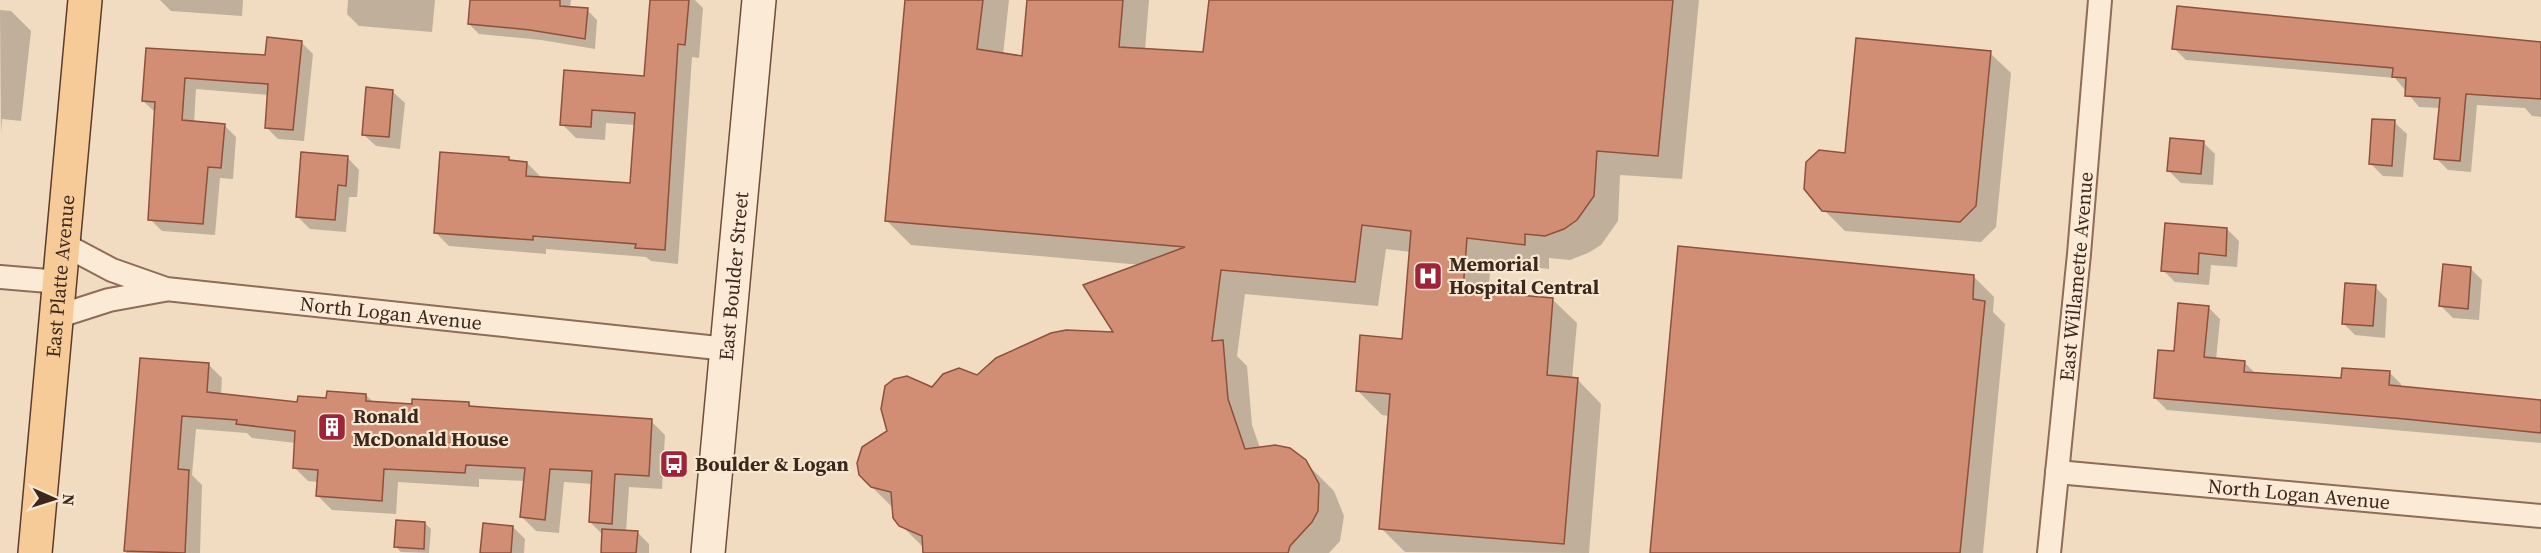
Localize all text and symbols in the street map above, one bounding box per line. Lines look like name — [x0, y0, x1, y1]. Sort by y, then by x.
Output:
street label: East Willamette Avenue — [2052, 171, 2100, 382]
street label: East Boulder Street — [712, 190, 755, 362]
street label: East Platte Avenue — [39, 193, 81, 359]
place label: Memorial Hospital Central — [1449, 250, 1599, 301]
hospital icon: Memorial Hospital Central — [1412, 260, 1444, 292]
street label: North Logan Avenue — [299, 289, 483, 337]
place label: Ronald McDonald House — [353, 402, 509, 453]
building icon: Ronald McDonald House — [316, 411, 348, 443]
bus stop icon: Boulder & Logan — [658, 448, 690, 480]
place label: Boulder & Logan — [695, 450, 849, 478]
north arrow — [24, 469, 84, 529]
street label: North Logan Avenue — [2207, 472, 2391, 516]
text: N — [58, 493, 80, 507]

